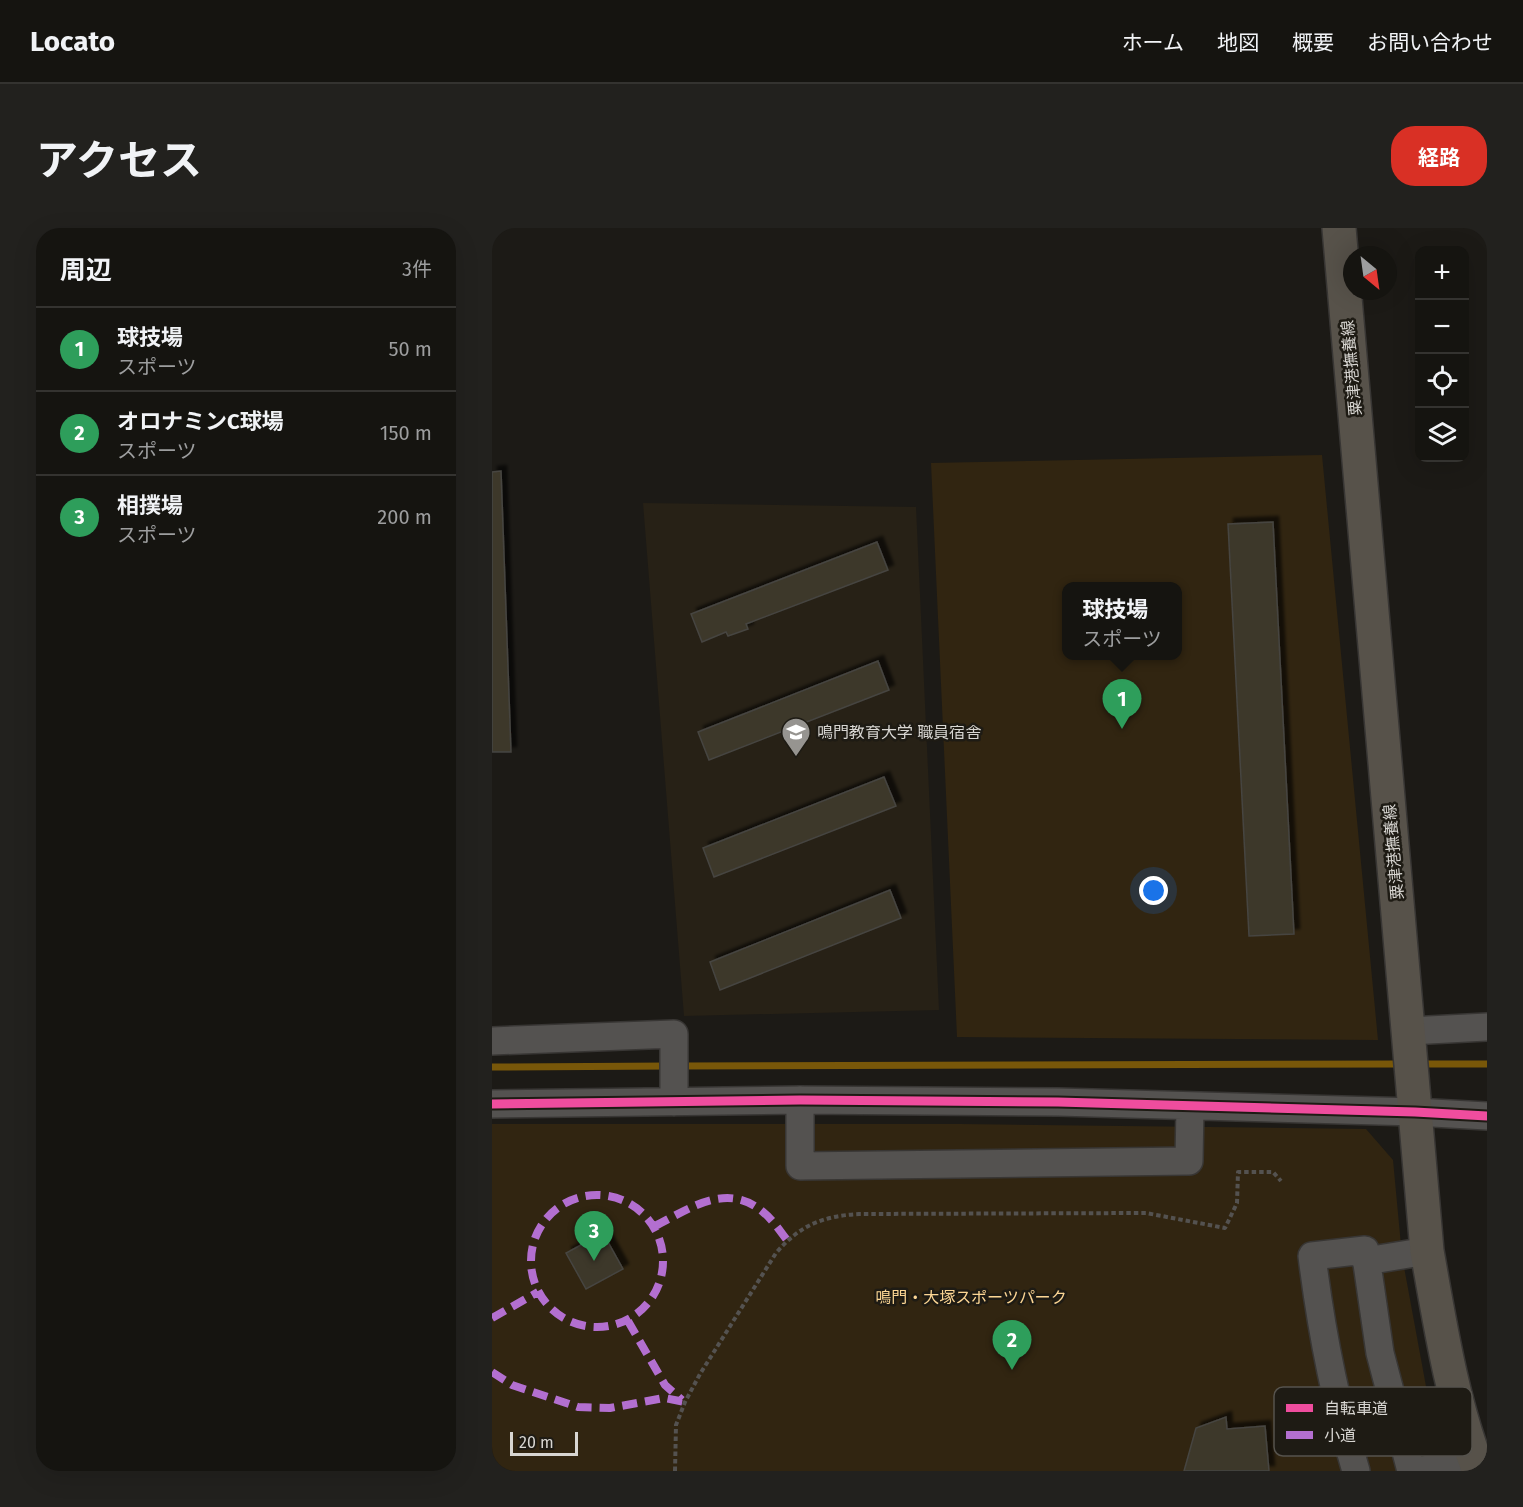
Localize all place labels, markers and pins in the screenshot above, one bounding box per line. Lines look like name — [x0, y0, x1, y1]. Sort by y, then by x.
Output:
pin: 1 — [1102, 680, 1142, 729]
school or university icon: 鳴門教育大学 職員宿舎 — [780, 716, 812, 758]
place label: 鳴門教育大学 職員宿舎 — [817, 723, 981, 742]
pin: 3 — [574, 1212, 614, 1261]
pin: 2 — [992, 1320, 1032, 1370]

